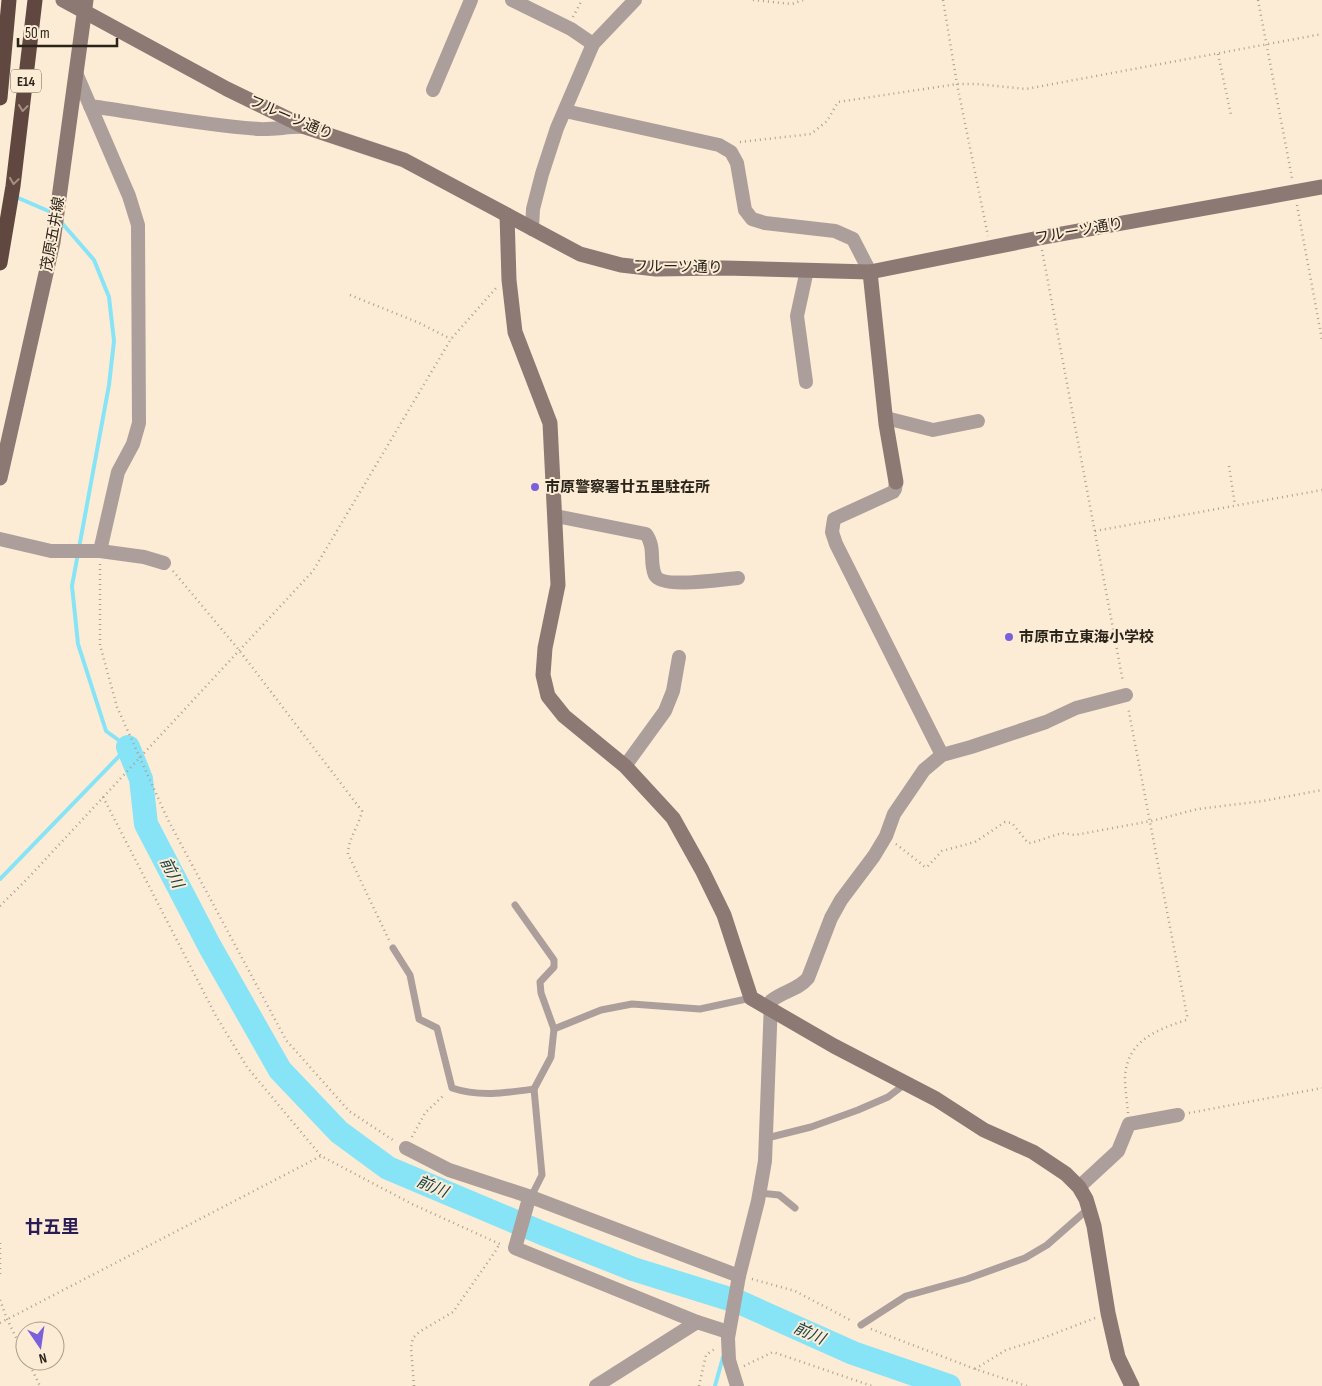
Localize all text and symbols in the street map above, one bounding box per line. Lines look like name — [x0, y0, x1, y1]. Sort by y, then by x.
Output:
scale bar — [18, 15, 116, 47]
text: 50 m — [25, 24, 50, 43]
road number: E14 — [11, 70, 41, 92]
street label: フルーツ通り — [246, 92, 336, 144]
one-way arrow — [18, 104, 29, 112]
one-way arrow — [9, 177, 20, 185]
street label: 茂原五井線 — [37, 195, 69, 273]
street label: フルーツ通り — [1033, 214, 1125, 248]
street label: フルーツ通り — [633, 257, 723, 277]
place label: 市原警察署廿五里駐在所 — [545, 478, 710, 497]
marker: 市原警察署廿五里駐在所 — [529, 481, 541, 493]
place label: 市原市立東海小学校 — [1019, 628, 1154, 647]
marker: 市原市立東海小学校 — [1003, 631, 1015, 643]
water label: 前川 — [155, 854, 188, 893]
water label: 前川 — [414, 1172, 452, 1203]
district label: 廿五里 — [25, 1217, 79, 1238]
water label: 前川 — [791, 1319, 829, 1350]
north arrow — [15, 1321, 65, 1371]
text: N — [37, 1349, 48, 1367]

